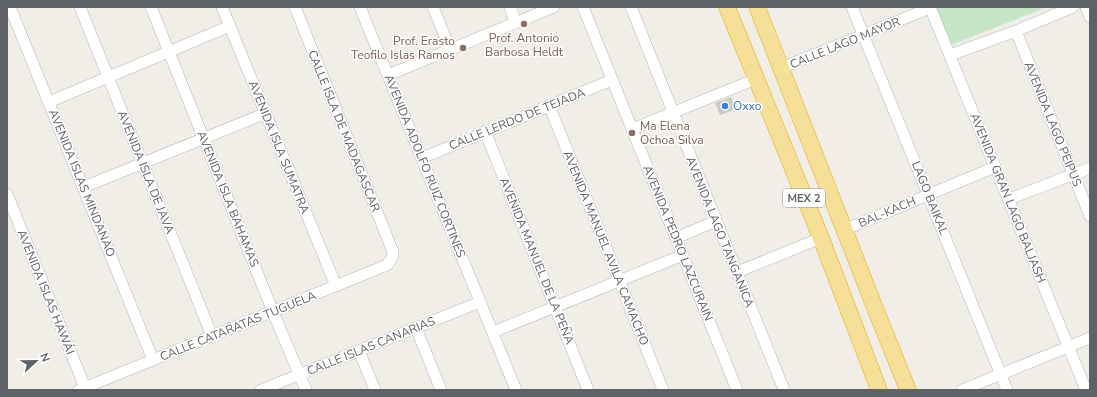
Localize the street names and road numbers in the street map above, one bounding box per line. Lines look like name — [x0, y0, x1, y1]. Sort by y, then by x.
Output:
street label: CALLE LAGO MAYOR — [787, 14, 903, 72]
street label: CALLE ISLA DE MADAGASCAR — [304, 48, 384, 214]
street label: AVENIDA LAGO PEIPUS — [1021, 59, 1085, 189]
street label: AVENIDA ADOLFO RUIZ CORTINES — [381, 72, 469, 260]
street label: AVENIDA ISLA SUMATRA — [245, 78, 313, 216]
street label: CALLE LERDO DE TEJADA — [446, 84, 588, 154]
street label: AVENIDA ISLAS MINDANAO — [45, 107, 119, 259]
street label: AVENIDA ISLA DE JAVA — [114, 108, 178, 236]
street label: AVENIDA GRAN LAGO BALJASH — [967, 111, 1049, 285]
street label: AVENIDA ISLA BAHAMAS — [193, 129, 263, 269]
street label: AVENIDA MANUEL AVILA CAMACHO — [560, 148, 652, 348]
street label: AVENIDA LAGO TANGANICA — [682, 154, 758, 310]
street label: LAGO BAIKAL — [908, 159, 952, 238]
street label: AVENIDA PEDRO LAZCURAIN — [639, 163, 717, 323]
street label: AVENIDA MANUEL DE LA PEÑA — [496, 175, 578, 347]
road number: MEX 2 — [783, 189, 825, 207]
street label: BAL-KACH — [856, 193, 918, 231]
street label: AVENIDA ISLAS HAWÁI — [14, 227, 78, 357]
street label: CALLE CATARATAS TUGUELA — [158, 287, 319, 365]
street label: CALLE ISLAS CANARIAS — [304, 313, 438, 379]

